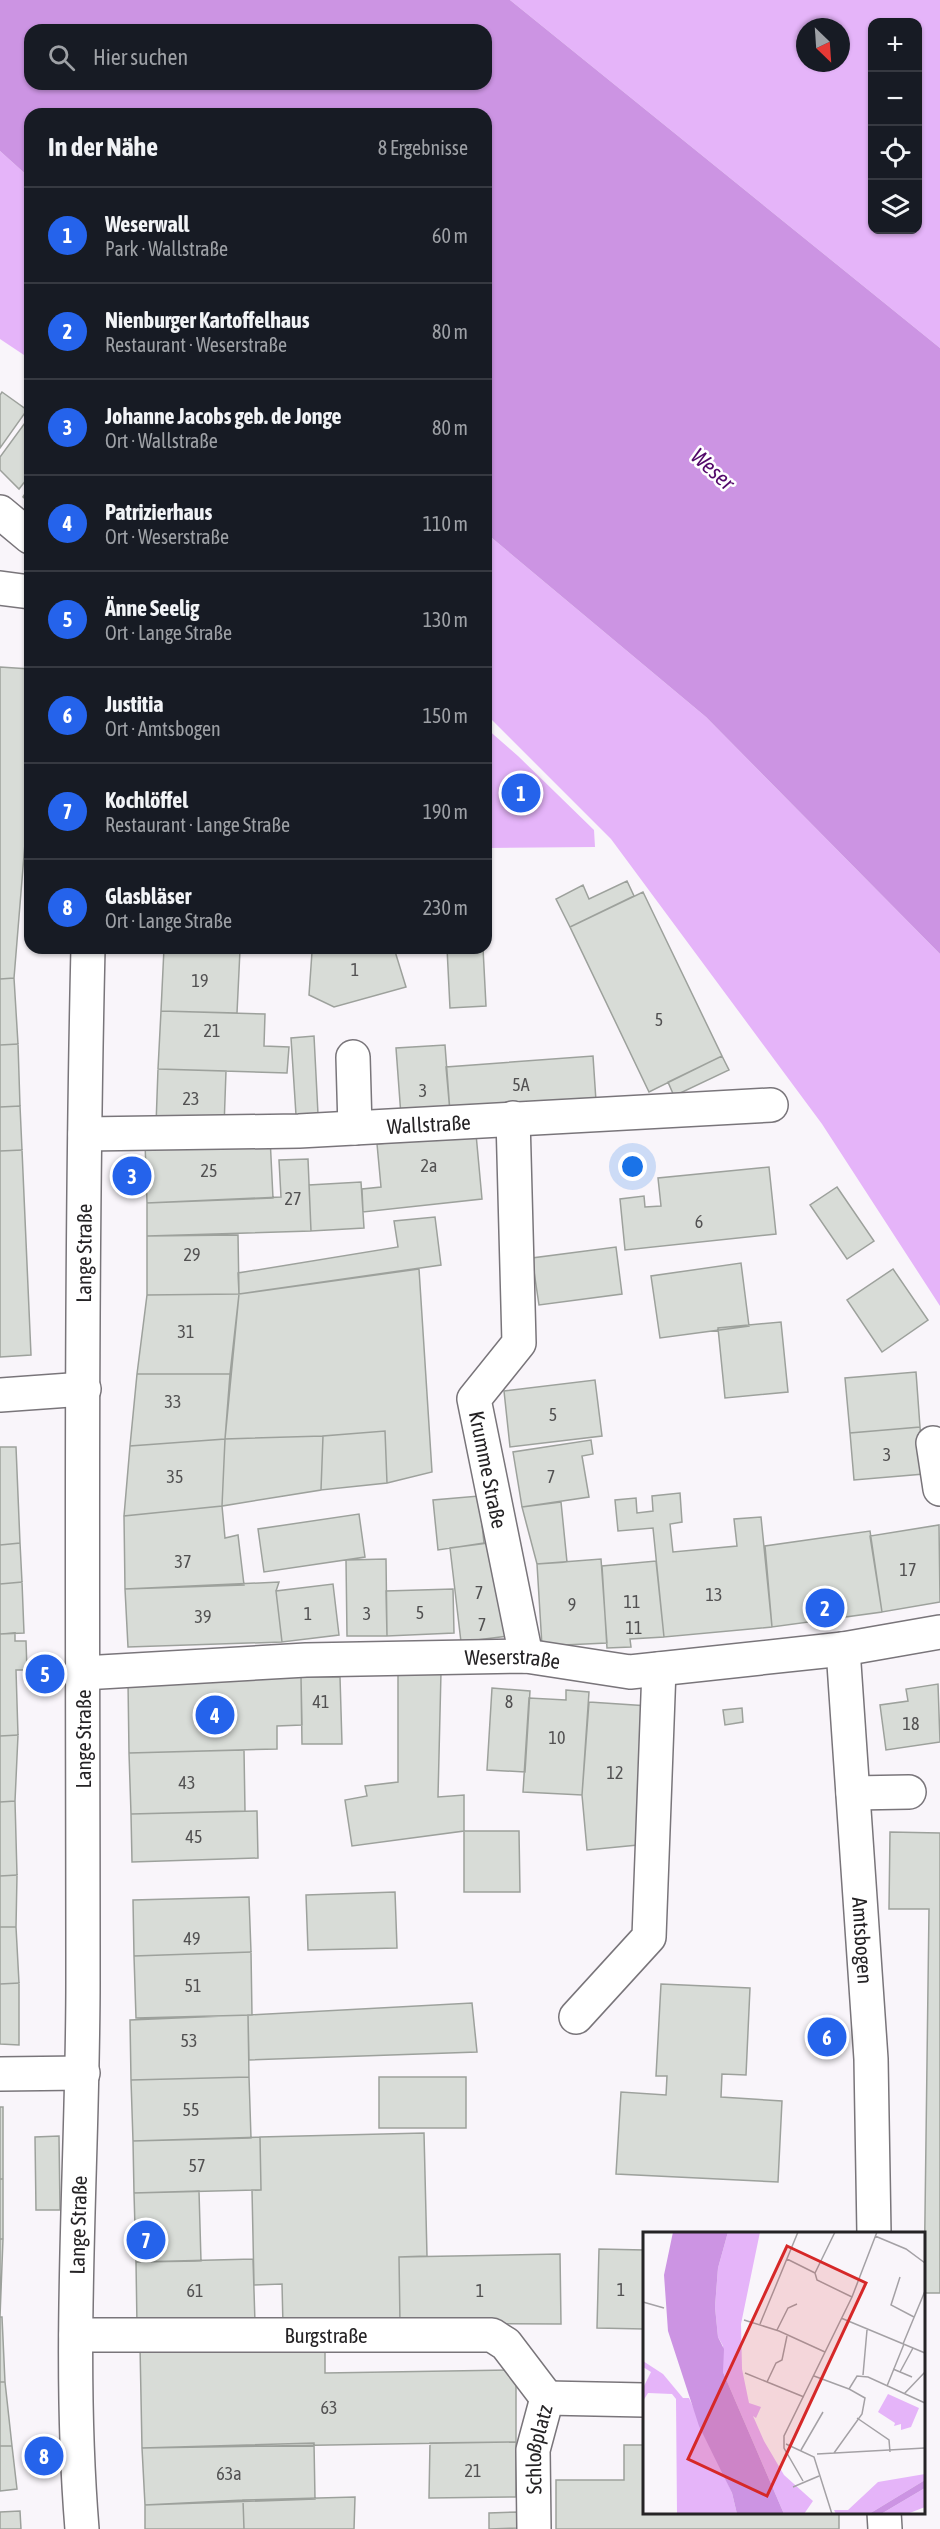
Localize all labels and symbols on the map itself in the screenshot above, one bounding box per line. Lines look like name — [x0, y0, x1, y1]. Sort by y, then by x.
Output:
north arrow — [796, 18, 850, 72]
water label: Weser — [686, 443, 741, 496]
pin: 1 — [502, 770, 540, 816]
house number: 1 — [351, 959, 359, 980]
house number: 19 — [192, 970, 208, 991]
house number: 5 — [655, 1009, 663, 1030]
house number: 21 — [204, 1020, 220, 1041]
house number: 5A — [512, 1074, 530, 1095]
house number: 3 — [419, 1080, 427, 1101]
house number: 23 — [183, 1088, 199, 1109]
street label: Wallstraße — [386, 1110, 471, 1138]
your location — [618, 1152, 647, 1181]
pin: 3 — [112, 1154, 152, 1198]
house number: 2a — [421, 1155, 437, 1176]
house number: 25 — [201, 1160, 217, 1181]
house number: 27 — [285, 1188, 301, 1209]
street label: Lange Straße — [71, 1204, 96, 1303]
house number: 6 — [695, 1211, 703, 1232]
house number: 29 — [184, 1244, 200, 1265]
house number: 31 — [178, 1321, 194, 1342]
house number: 33 — [165, 1391, 181, 1412]
house number: 5 — [549, 1404, 557, 1425]
street label: Krumme Straße — [465, 1409, 512, 1530]
house number: 3 — [883, 1444, 891, 1465]
house number: 35 — [167, 1466, 183, 1487]
house number: 7 — [547, 1466, 555, 1487]
house number: 37 — [175, 1551, 191, 1572]
house number: 17 — [900, 1559, 916, 1580]
house number: 7 — [475, 1582, 483, 1603]
house number: 13 — [706, 1584, 722, 1605]
pin: 2 — [806, 1586, 844, 1630]
house number: 11 — [624, 1591, 640, 1612]
house number: 9 — [568, 1594, 576, 1615]
house number: 5 — [416, 1602, 424, 1623]
house number: 1 — [304, 1603, 312, 1624]
house number: 3 — [363, 1603, 371, 1624]
house number: 39 — [195, 1606, 211, 1627]
house number: 7 — [478, 1614, 486, 1635]
house number: 11 — [626, 1617, 642, 1638]
street label: Weserstraße — [464, 1644, 562, 1673]
pin: 5 — [26, 1652, 64, 1696]
street label: Lange Straße — [71, 1690, 95, 1788]
house number: 41 — [313, 1691, 329, 1712]
house number: 8 — [505, 1691, 513, 1712]
pin: 4 — [196, 1692, 234, 1738]
house number: 18 — [903, 1713, 919, 1734]
house number: 10 — [549, 1727, 565, 1748]
house number: 12 — [607, 1762, 623, 1783]
house number: 43 — [179, 1772, 195, 1793]
house number: 45 — [186, 1826, 202, 1847]
street label: Amtsbogen — [848, 1896, 878, 1985]
house number: 49 — [184, 1928, 200, 1949]
house number: 51 — [185, 1975, 201, 1996]
pin: 6 — [808, 2014, 846, 2060]
house number: 53 — [181, 2030, 197, 2051]
house number: 55 — [183, 2099, 199, 2120]
house number: 57 — [189, 2155, 205, 2176]
street label: Lange Straße — [64, 2175, 91, 2275]
pin: 7 — [126, 2218, 166, 2262]
inset map — [643, 2232, 925, 2514]
house number: 1 — [617, 2279, 625, 2300]
house number: 61 — [187, 2280, 203, 2301]
house number: 1 — [476, 2280, 484, 2301]
street label: Burgstraße — [284, 2323, 368, 2347]
house number: 63 — [321, 2397, 337, 2418]
street label: Schloßplatz — [521, 2402, 557, 2495]
pin: 8 — [24, 2434, 63, 2478]
house number: 21 — [465, 2460, 481, 2481]
house number: 63a — [216, 2463, 242, 2484]

